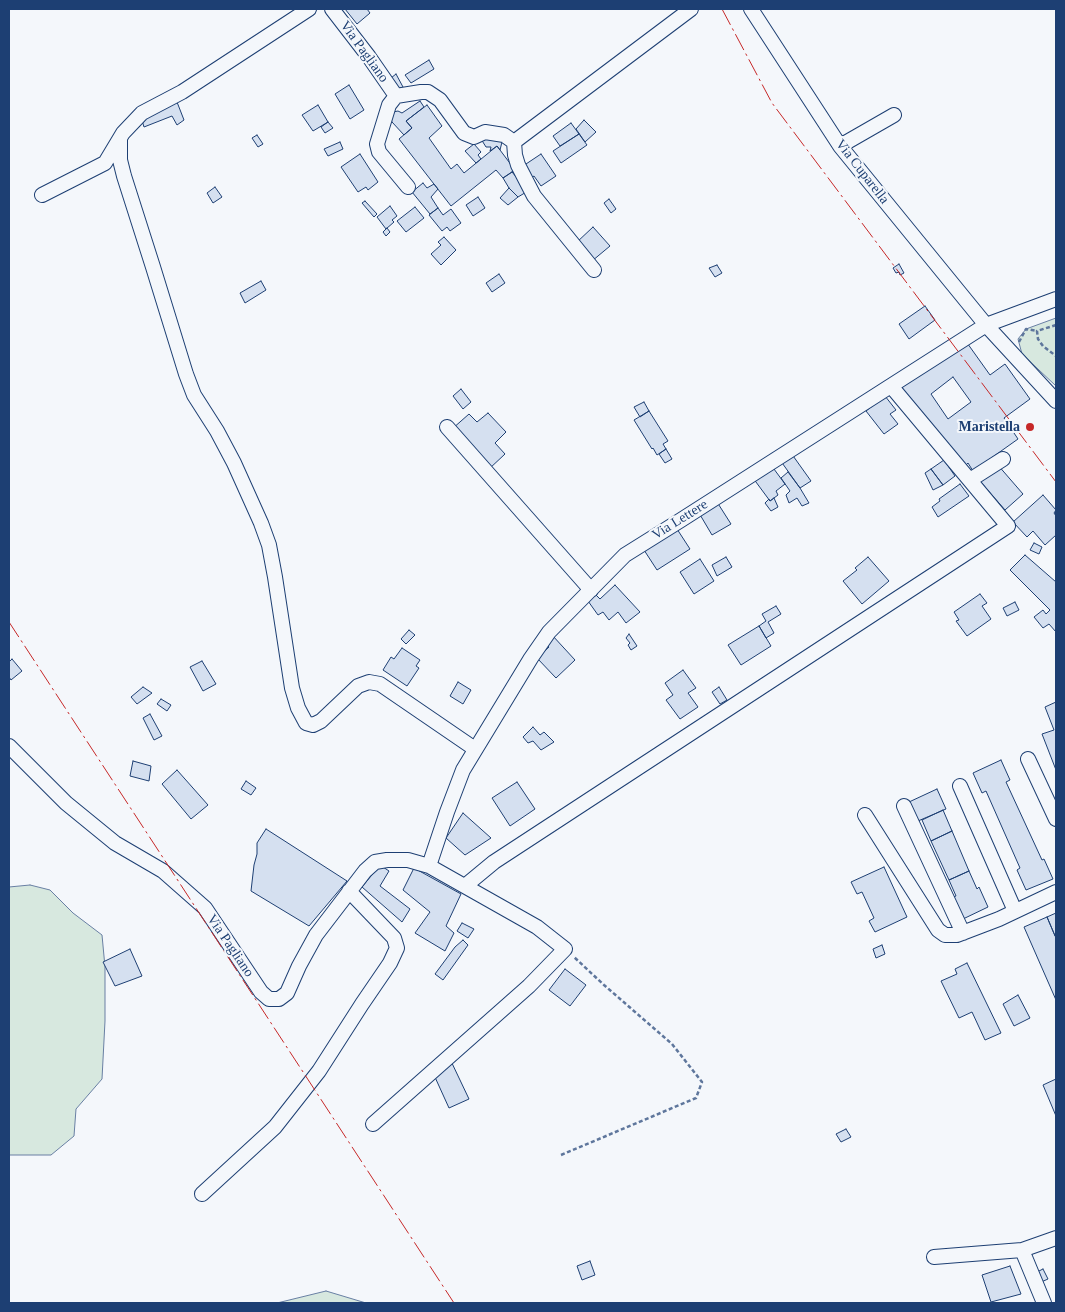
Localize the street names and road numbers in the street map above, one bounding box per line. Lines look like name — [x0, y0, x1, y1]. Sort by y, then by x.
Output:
street label: Via Pagliano — [336, 18, 392, 86]
street label: Via Cuparella — [832, 136, 892, 208]
street label: Via Lettere — [649, 496, 711, 544]
street label: Via Pagliano — [203, 912, 257, 980]

